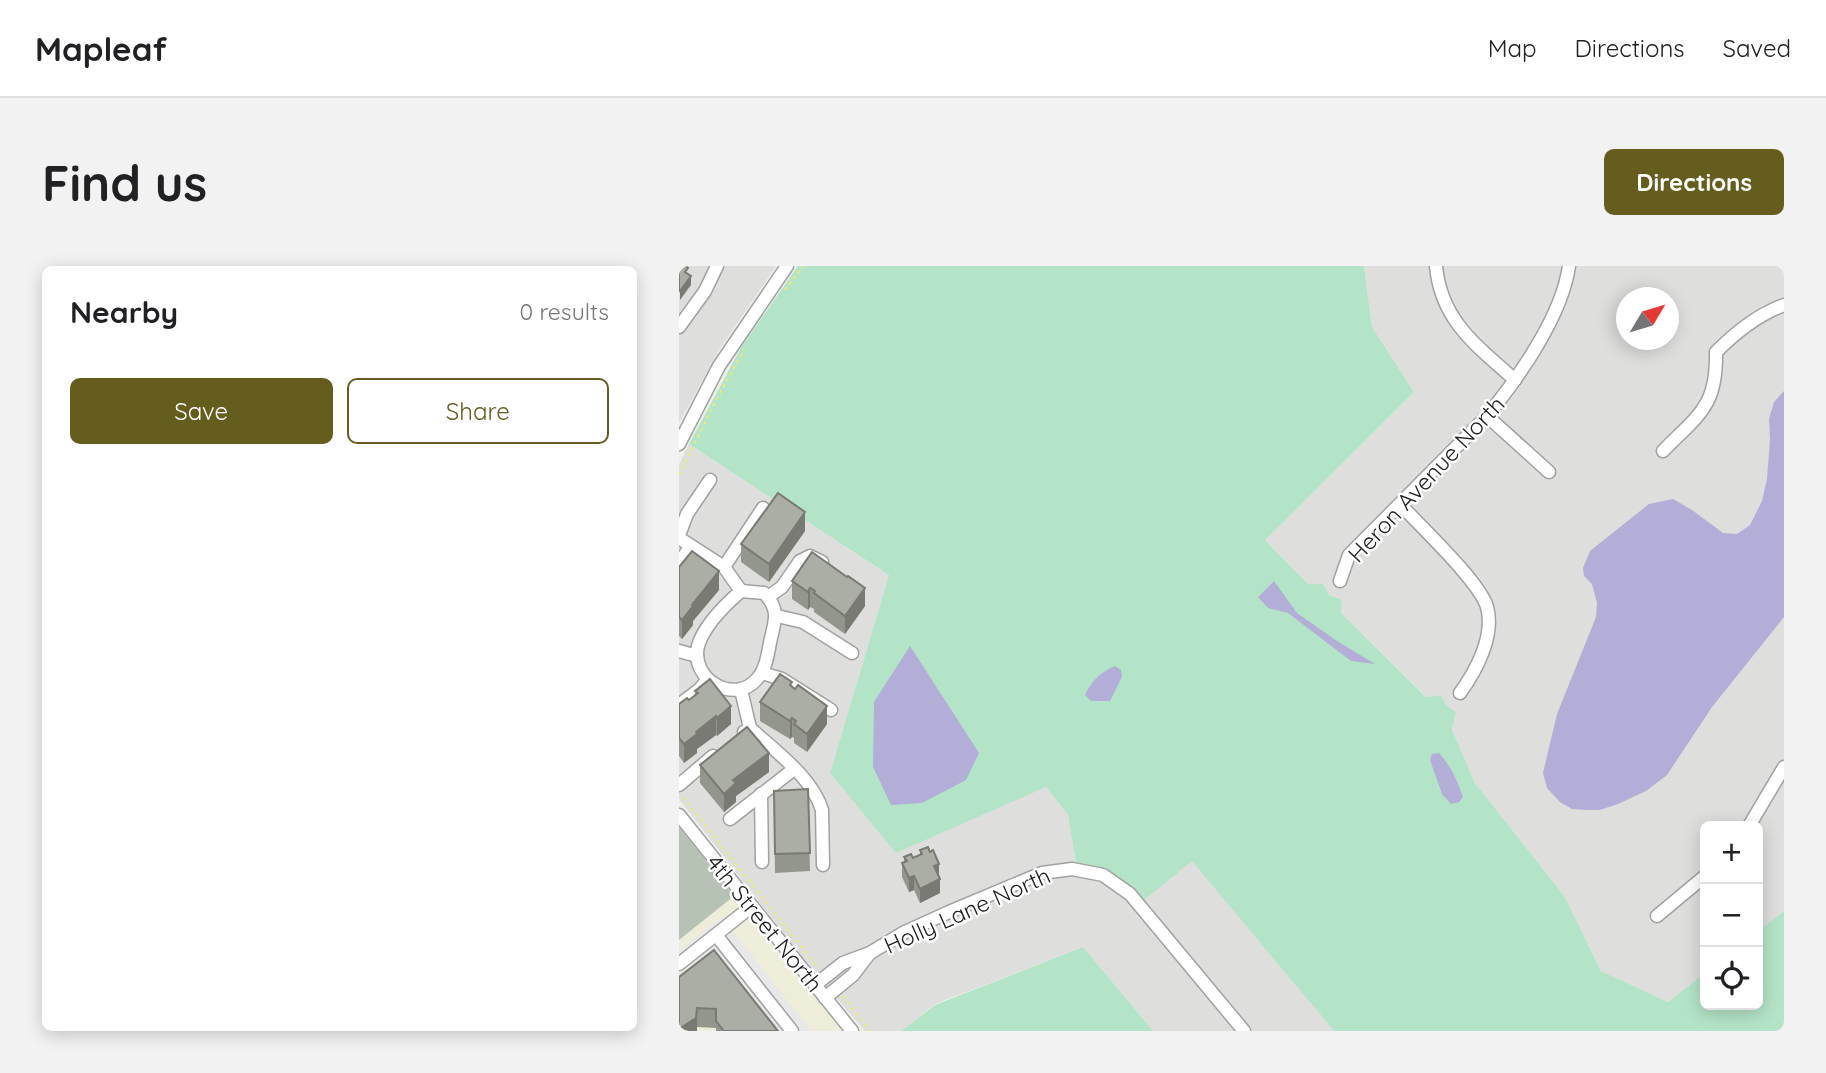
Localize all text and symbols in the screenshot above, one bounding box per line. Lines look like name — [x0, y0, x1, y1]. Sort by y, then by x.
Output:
text: Mapleaf — [35, 28, 167, 69]
text: Map — [1488, 33, 1537, 63]
text: Directions — [1575, 33, 1685, 63]
text: Saved — [1723, 33, 1791, 63]
button: Directions — [1604, 149, 1784, 215]
text: Find us — [42, 152, 207, 213]
north arrow — [1616, 287, 1679, 350]
text: Nearby — [70, 293, 178, 331]
text: 0 results — [520, 297, 609, 326]
button: Save — [70, 378, 333, 444]
button: Share — [347, 378, 609, 444]
street label: Heron Avenue North — [1342, 390, 1510, 568]
map controls — [1700, 821, 1763, 1010]
button: + — [1700, 821, 1763, 884]
street label: 4th Street North — [701, 848, 829, 998]
street label: Holly Lane North — [879, 860, 1055, 960]
button: − — [1700, 884, 1763, 947]
button: locate — [1700, 947, 1763, 1010]

